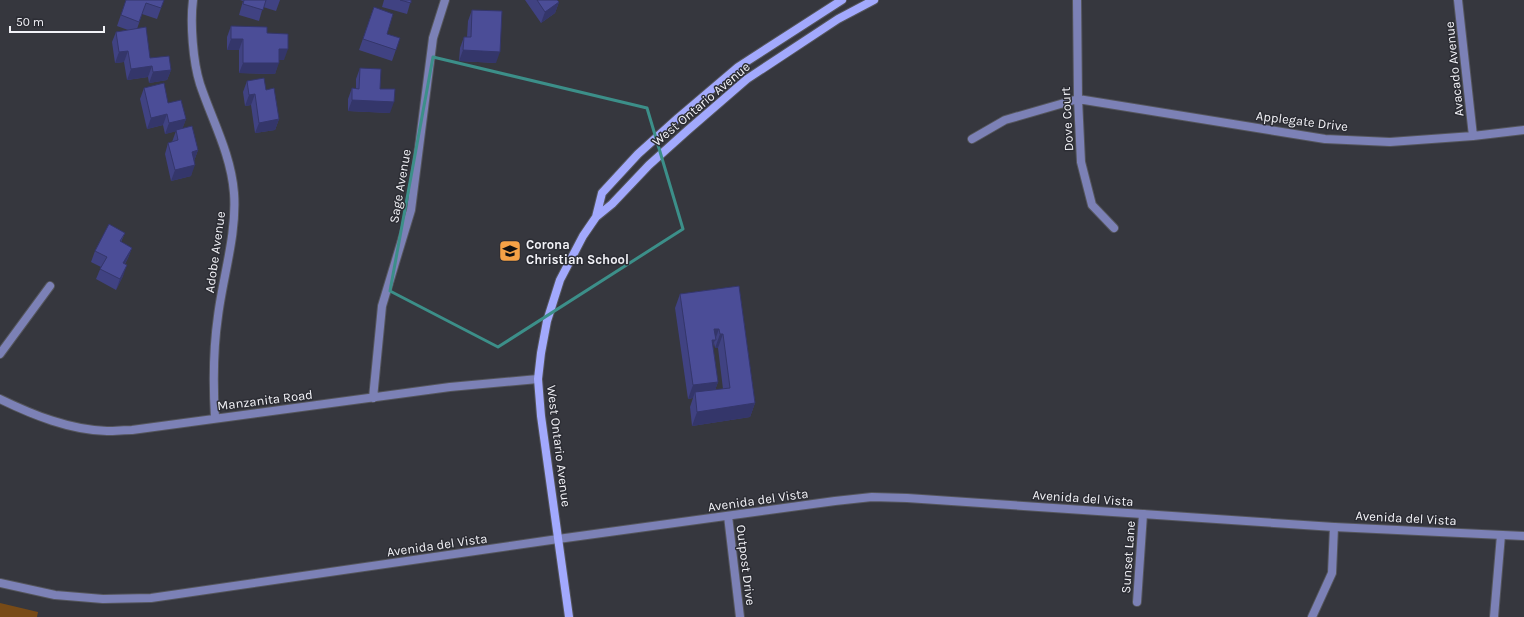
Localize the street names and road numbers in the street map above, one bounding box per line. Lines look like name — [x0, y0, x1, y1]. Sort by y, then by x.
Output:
street label: Avacado Avenue — [1442, 20, 1466, 117]
street label: West Ontario Avenue — [649, 59, 753, 149]
street label: Dove Court — [1058, 86, 1076, 152]
street label: Applegate Drive — [1255, 108, 1349, 134]
street label: Sage Avenue — [386, 148, 414, 224]
street label: Adobe Avenue — [202, 210, 228, 294]
street label: West Ontario Avenue — [544, 384, 574, 508]
street label: Manzanita Road — [216, 387, 314, 413]
street label: Avenida del Vista — [707, 486, 809, 514]
street label: Avenida del Vista — [1032, 487, 1134, 509]
street label: Avenida del Vista — [1355, 508, 1457, 528]
street label: Sunset Lane — [1118, 520, 1138, 594]
street label: Outpost Drive — [734, 524, 758, 606]
street label: Avenida del Vista — [386, 531, 488, 559]

